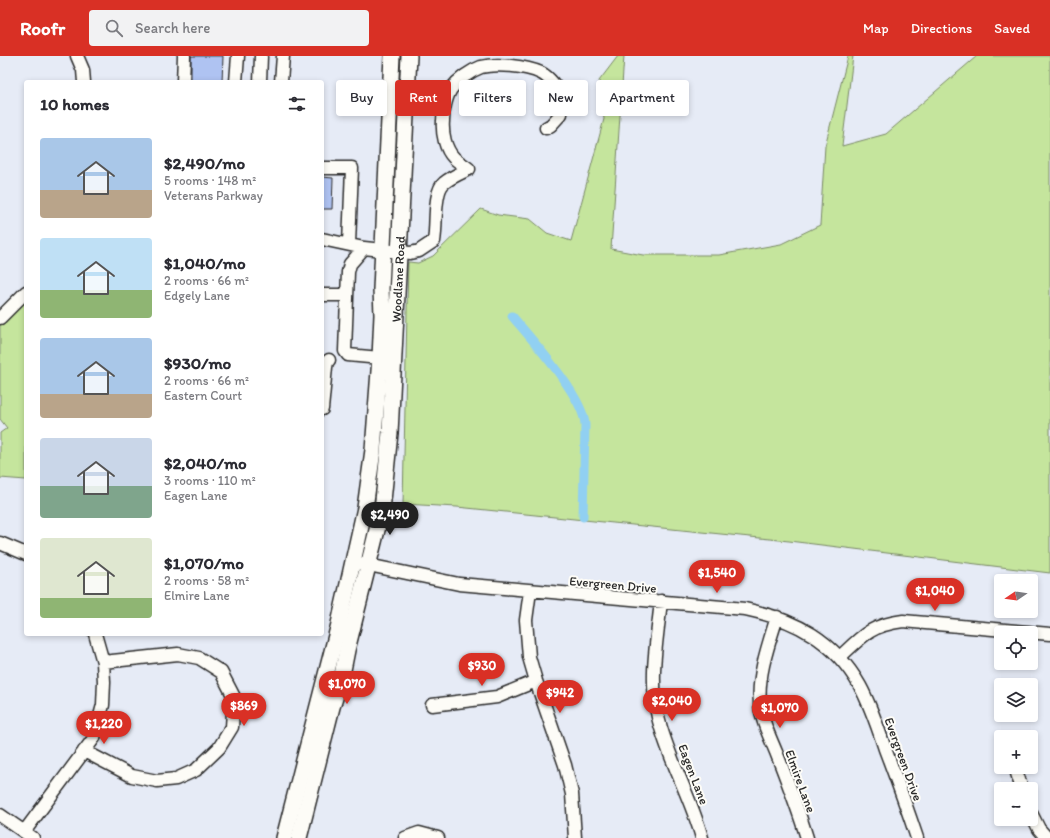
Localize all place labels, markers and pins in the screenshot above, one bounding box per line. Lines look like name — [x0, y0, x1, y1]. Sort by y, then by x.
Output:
pin: $2,490 — [357, 502, 423, 536]
pin: $1,540 — [684, 560, 750, 594]
pin: $1,040 — [902, 578, 968, 612]
pin: $930 — [458, 653, 506, 687]
pin: $1,070 — [314, 671, 380, 705]
pin: $942 — [536, 680, 584, 714]
pin: $2,040 — [639, 688, 705, 722]
pin: $869 — [220, 693, 268, 727]
pin: $1,070 — [747, 695, 813, 729]
pin: $1,220 — [71, 711, 137, 745]

